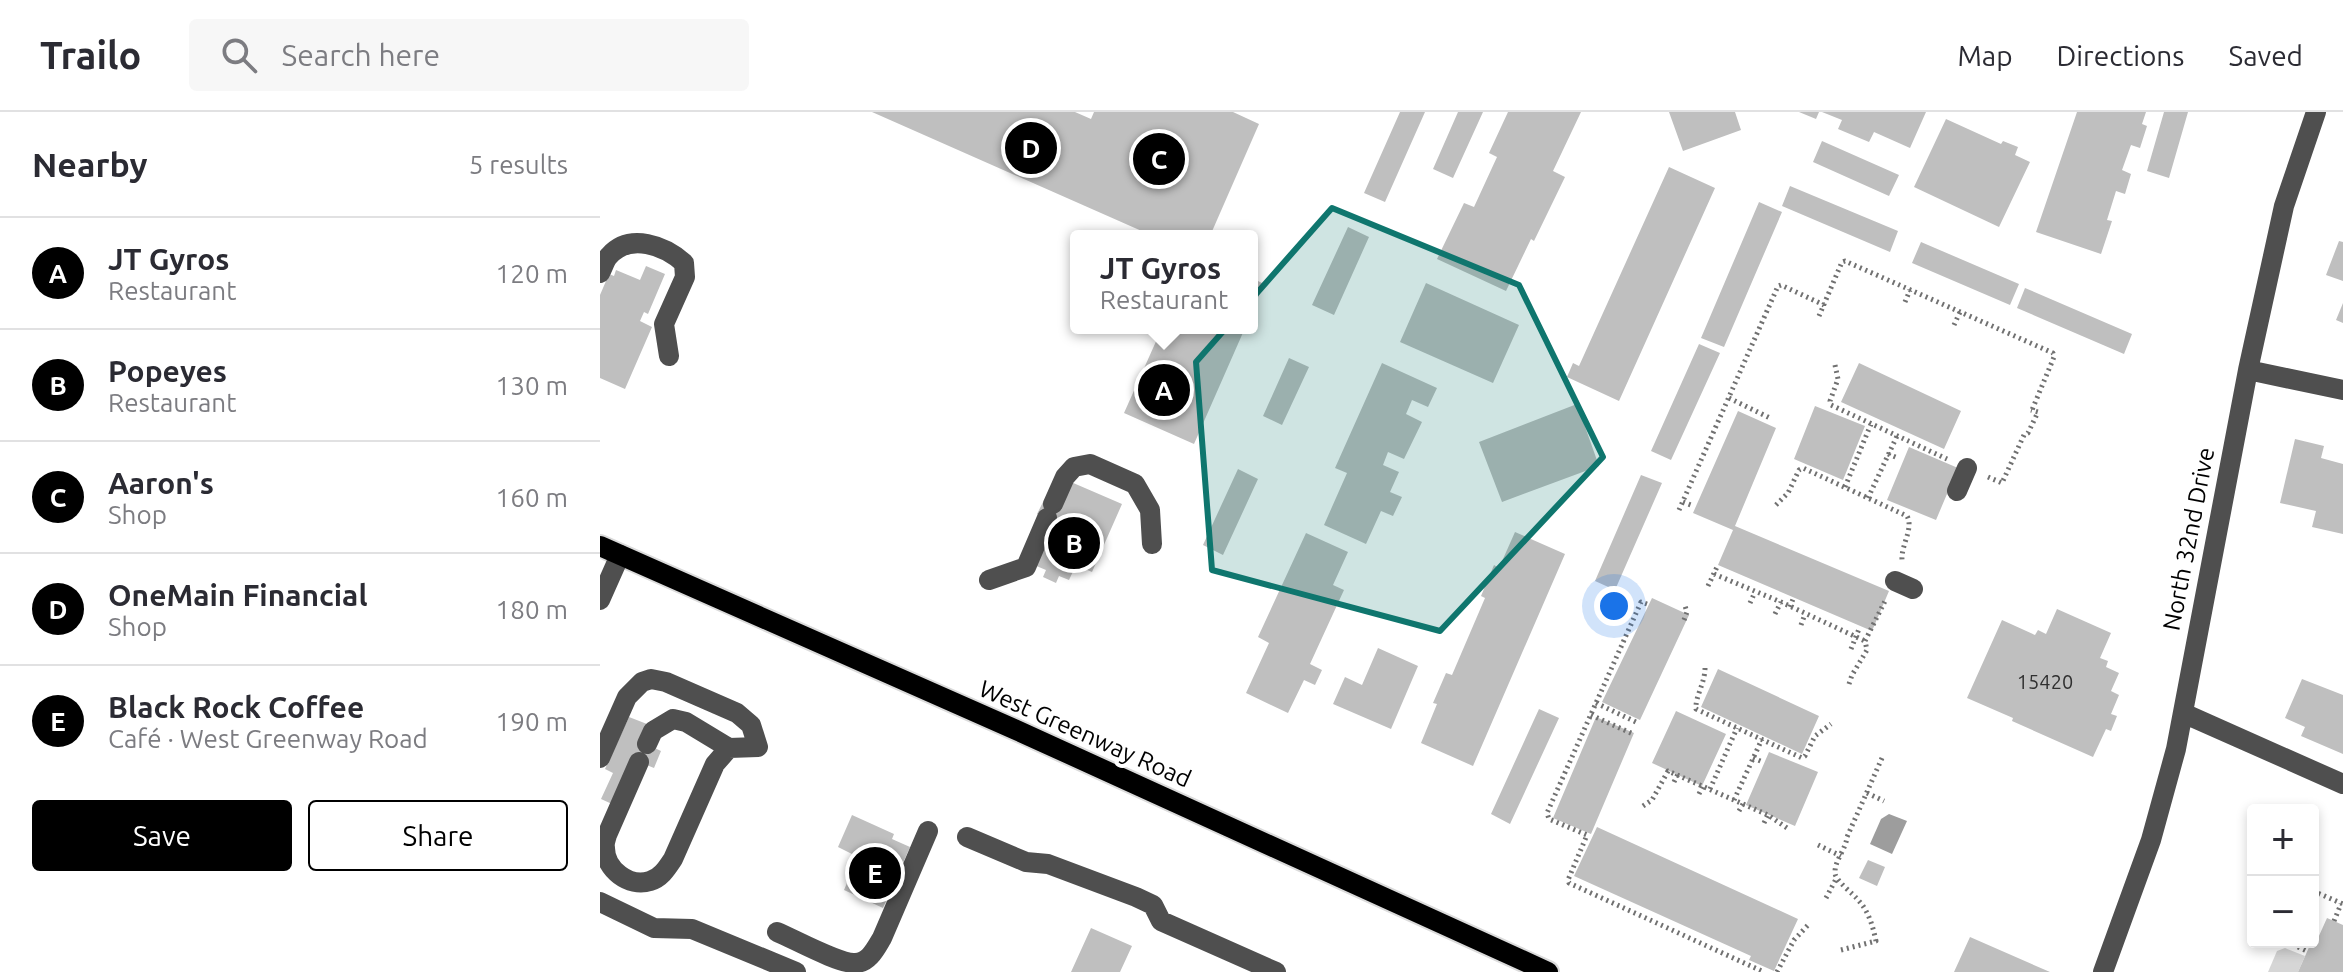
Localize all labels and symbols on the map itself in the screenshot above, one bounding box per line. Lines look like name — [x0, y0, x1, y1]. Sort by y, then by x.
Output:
pin: D — [1005, 118, 1057, 178]
pin: C — [1133, 129, 1185, 189]
pin: A — [1138, 360, 1190, 420]
street label: North 32nd Drive — [2158, 445, 2220, 633]
pin: B — [1048, 513, 1100, 573]
your location — [1594, 586, 1634, 626]
house number: 15420 — [2017, 670, 2073, 693]
street label: West Greenway Road — [975, 675, 1195, 792]
pin: E — [849, 843, 901, 903]

